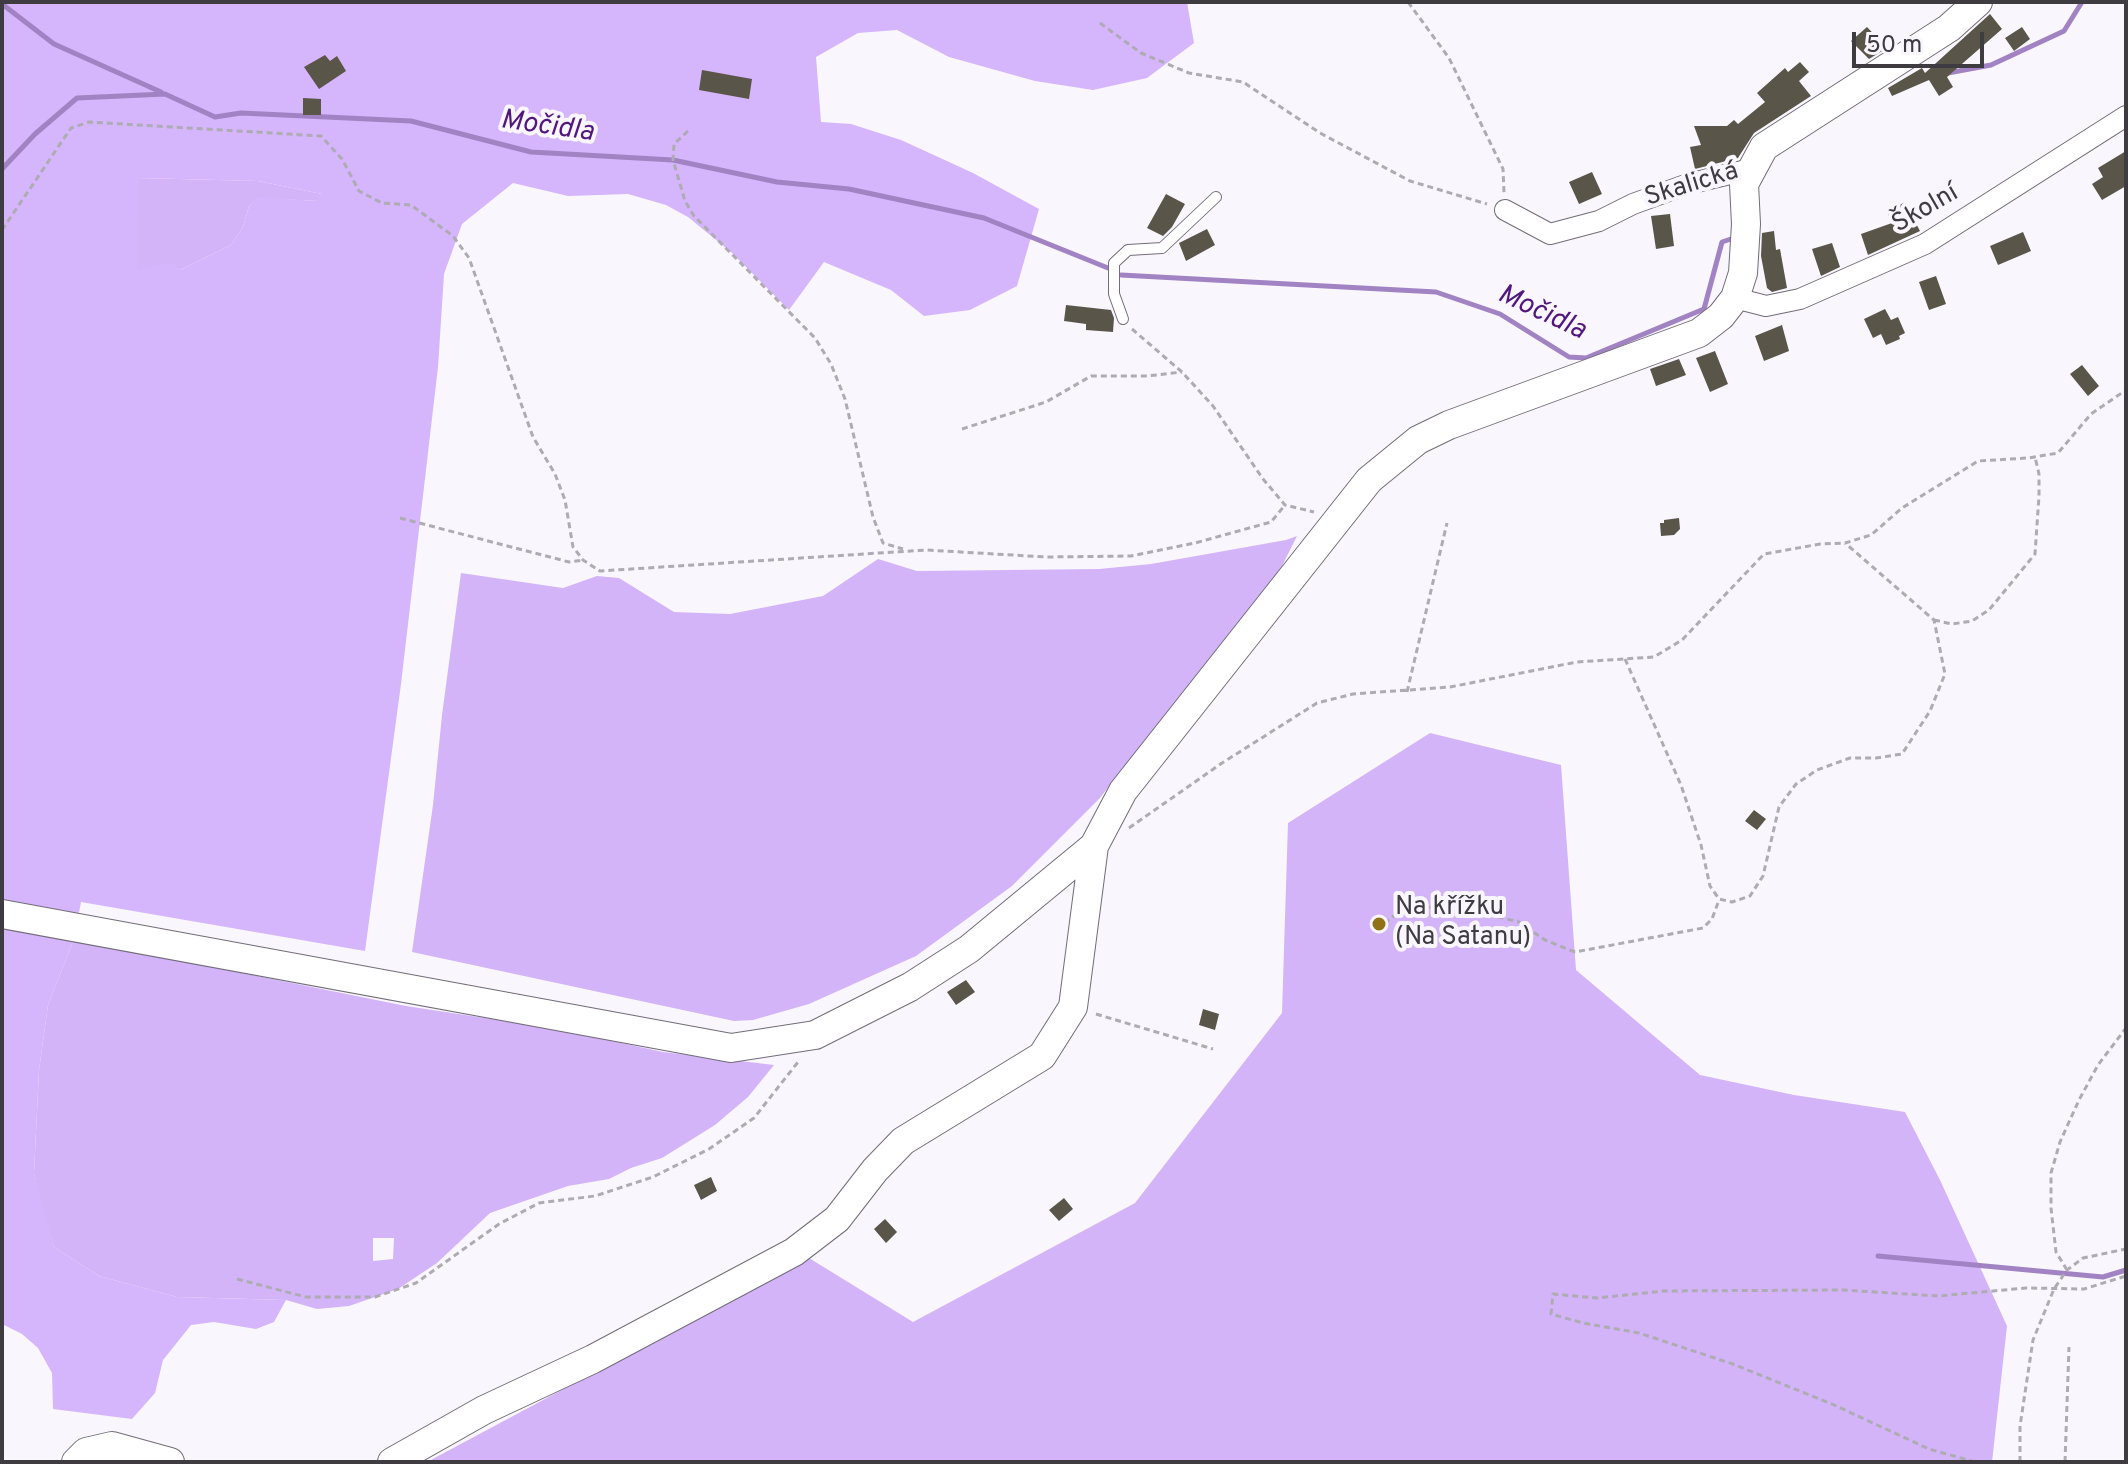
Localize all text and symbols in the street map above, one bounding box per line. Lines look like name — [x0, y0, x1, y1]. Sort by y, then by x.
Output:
scale bar — [1856, 16, 1988, 66]
text: 50 m — [1866, 31, 1922, 61]
water label: Močidla — [498, 105, 596, 151]
street label: Skalická — [1641, 157, 1743, 215]
street label: Školní — [1887, 179, 1965, 241]
water label: Močidla — [1491, 279, 1591, 349]
place label: Na křížku (Na Satanu) — [1395, 893, 1531, 954]
marker: Na křížku (Na Satanu) — [1370, 915, 1388, 933]

